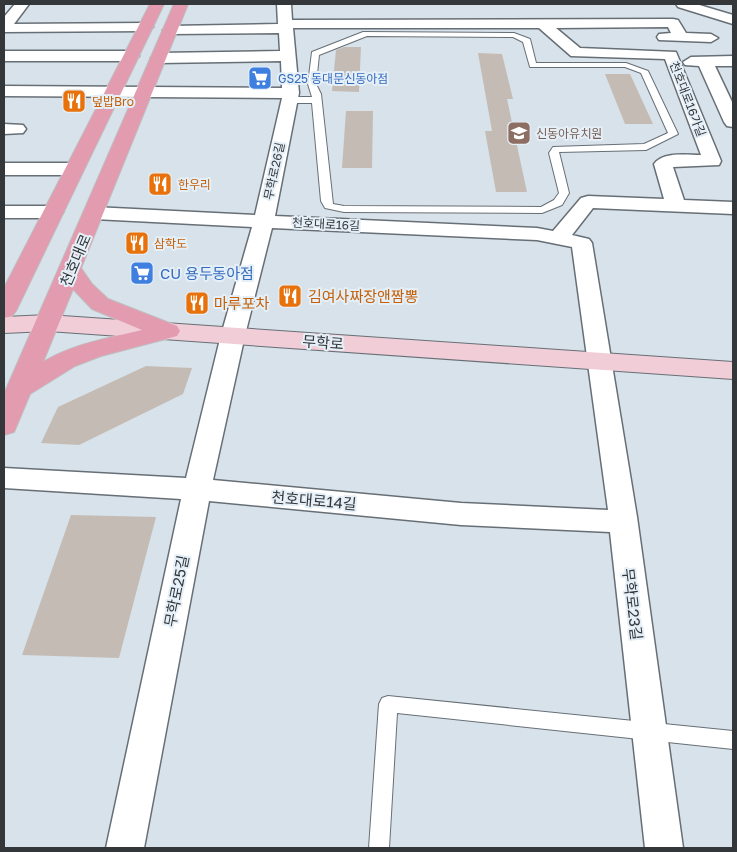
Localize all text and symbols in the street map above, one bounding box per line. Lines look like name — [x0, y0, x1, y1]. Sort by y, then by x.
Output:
street label: 천호대로16가길 — [667, 59, 709, 139]
supermarket icon: GS25 동대문신동아점 — [247, 65, 273, 91]
place label: GS25 동대문신동아점 — [278, 71, 388, 86]
restaurant icon: 덮밥Bro — [61, 88, 87, 114]
place label: 덮밥Bro — [92, 94, 134, 109]
school or university icon: 신동아유치원 — [506, 120, 532, 146]
place label: 신동아유치원 — [536, 126, 602, 141]
street label: 무학로26길 — [261, 141, 287, 201]
restaurant icon: 한우리 — [147, 171, 173, 197]
place label: 한우리 — [178, 177, 211, 192]
street label: 천호대로16길 — [292, 215, 360, 233]
restaurant icon: 삼학도 — [124, 230, 150, 256]
street label: 천호대로 — [56, 231, 94, 289]
place label: 삼학도 — [154, 236, 187, 251]
supermarket icon: CU 용두동아점 — [129, 260, 155, 286]
place label: CU 용두동아점 — [160, 264, 254, 282]
restaurant icon: 김여사짜장앤짬뽕 — [277, 283, 303, 309]
place label: 김여사짜장앤짬뽕 — [308, 287, 418, 305]
restaurant icon: 마루포차 — [184, 290, 210, 316]
place label: 마루포차 — [214, 294, 269, 312]
street label: 무학로 — [302, 332, 344, 352]
street label: 천호대로14길 — [271, 487, 357, 513]
street label: 무학로25길 — [160, 554, 192, 628]
street label: 무학로23길 — [620, 567, 646, 641]

